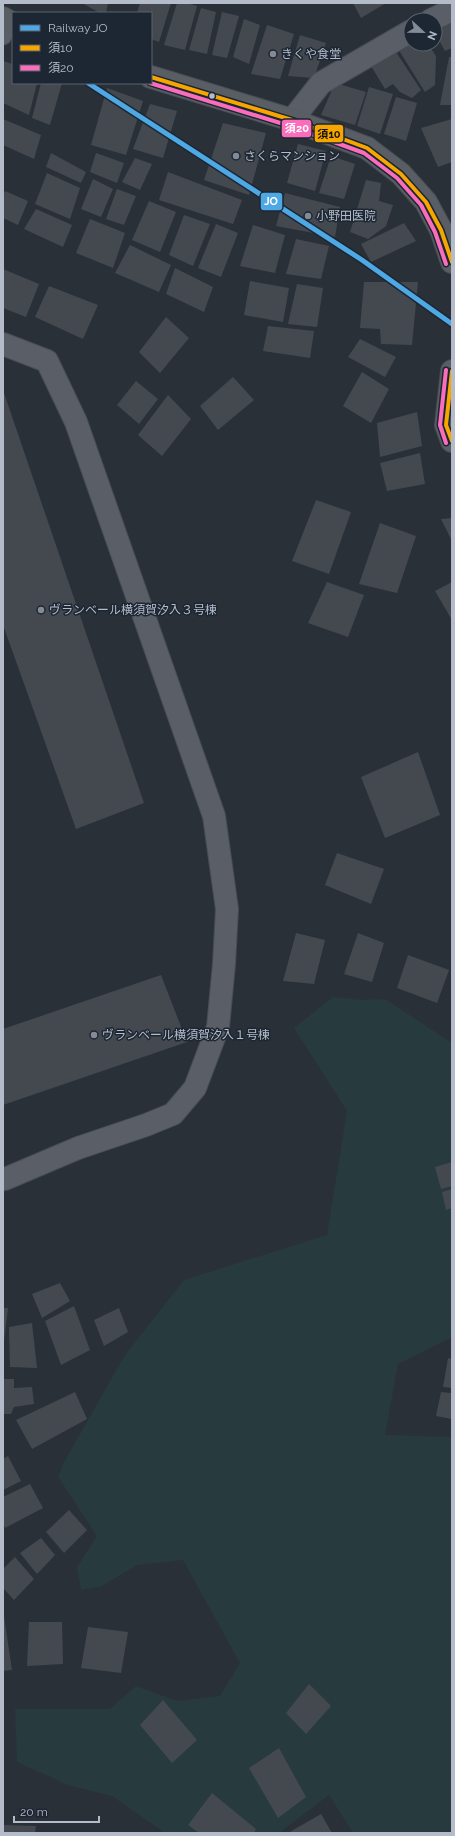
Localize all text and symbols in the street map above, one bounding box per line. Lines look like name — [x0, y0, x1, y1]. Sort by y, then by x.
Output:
legend — [12, 12, 152, 84]
north arrow — [403, 12, 443, 52]
text: Railway JO — [48, 21, 108, 35]
text: N — [424, 29, 439, 42]
text: 須10 — [48, 41, 72, 55]
place label: きくや食堂 — [281, 47, 341, 61]
marker: きくや食堂 — [268, 49, 278, 59]
text: 須20 — [48, 61, 74, 75]
unlabelled marker — [207, 91, 217, 101]
line badge: 須20 — [281, 119, 312, 138]
text: 須20 — [285, 122, 309, 135]
line badge: 須10 — [314, 124, 344, 143]
text: 須10 — [317, 128, 341, 141]
place label: さくらマンション — [244, 149, 340, 163]
marker: さくらマンション — [231, 151, 241, 161]
line badge: JO — [260, 192, 283, 211]
text: JO — [264, 195, 278, 208]
place label: 小野田医院 — [316, 209, 376, 223]
marker: 小野田医院 — [303, 211, 313, 221]
place label: ヴランベール横須賀汐入３号棟 — [49, 603, 217, 617]
marker: ヴランベール横須賀汐入３号棟 — [36, 605, 46, 615]
place label: ヴランベール横須賀汐入１号棟 — [102, 1028, 270, 1042]
marker: ヴランベール横須賀汐入１号棟 — [89, 1030, 99, 1040]
scale bar — [14, 1798, 99, 1824]
text: 20 m — [20, 1805, 48, 1819]

